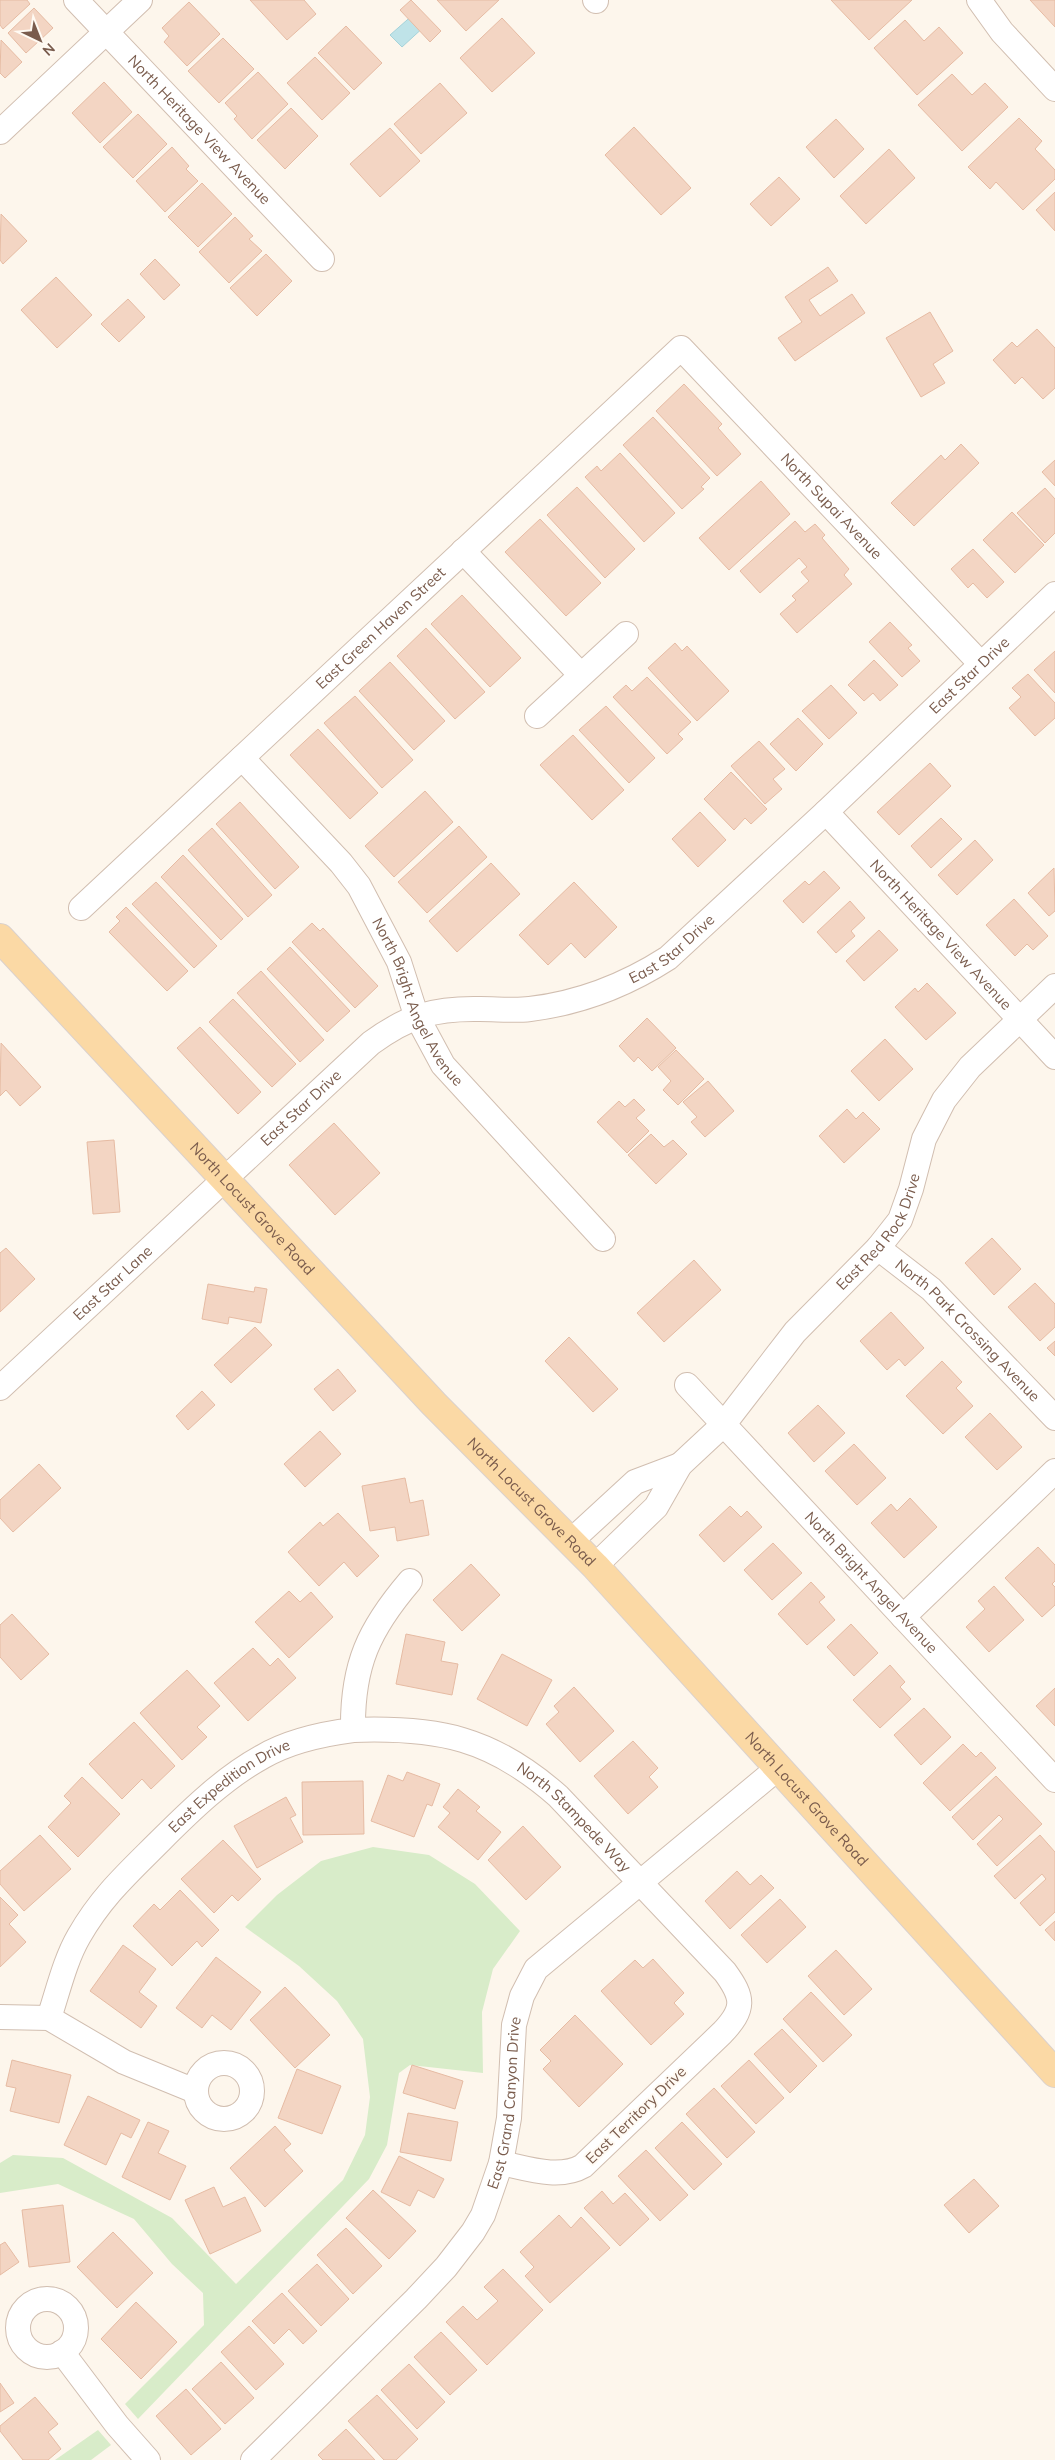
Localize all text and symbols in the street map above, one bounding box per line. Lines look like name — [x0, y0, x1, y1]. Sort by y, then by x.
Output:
north arrow — [15, 15, 65, 65]
text: N — [39, 39, 59, 60]
street label: North Heritage View Avenue — [124, 51, 275, 208]
street label: North Supai Avenue — [777, 449, 887, 563]
street label: East Green Haven Street — [312, 563, 449, 693]
street label: East Star Drive — [925, 633, 1013, 718]
street label: North Heritage View Avenue — [866, 855, 1016, 1014]
street label: East Star Drive — [626, 910, 718, 987]
street label: North Bright Angel Avenue — [368, 914, 468, 1090]
street label: East Star Drive — [256, 1066, 345, 1150]
street label: North Locust Grove Road — [186, 1138, 319, 1279]
street label: East Red Rock Drive — [832, 1171, 924, 1294]
street label: East Star Lane — [69, 1241, 156, 1324]
street label: North Park Crossing Avenue — [892, 1255, 1044, 1406]
street label: North Locust Grove Road — [464, 1433, 600, 1570]
street label: North Bright Angel Avenue — [801, 1507, 942, 1657]
street label: North Locust Grove Road — [741, 1728, 873, 1870]
street label: East Expedition Drive — [164, 1735, 293, 1837]
street label: North Stampede Way — [513, 1757, 635, 1876]
street label: East Grand Canyon Drive — [483, 2014, 525, 2192]
street label: East Territory Drive — [581, 2062, 690, 2168]

